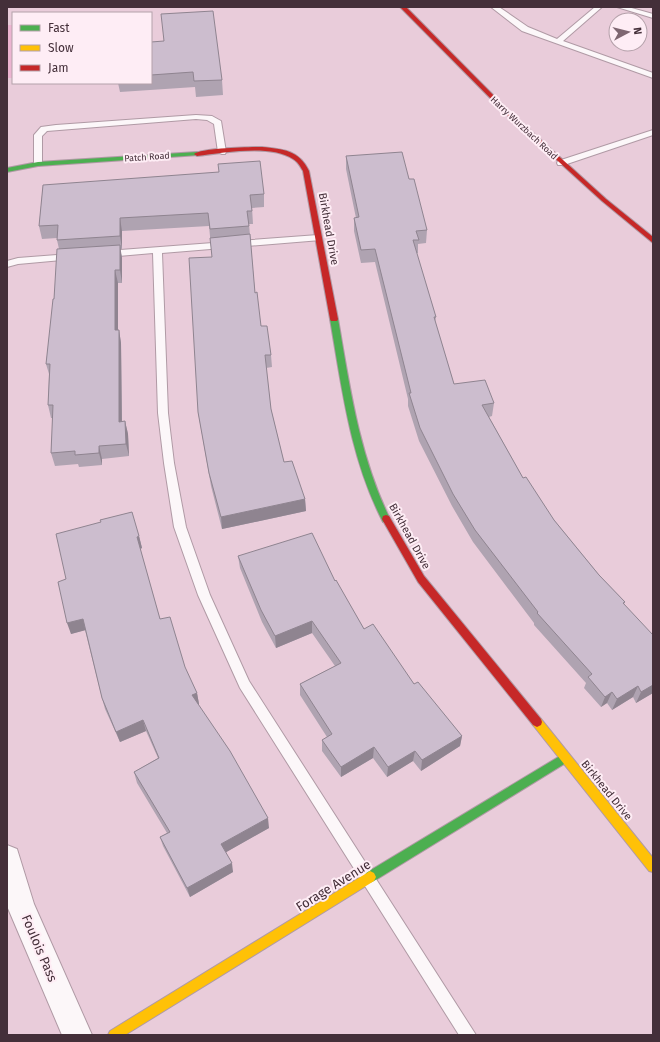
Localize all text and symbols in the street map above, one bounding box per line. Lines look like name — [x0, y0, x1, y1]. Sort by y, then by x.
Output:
legend — [12, 12, 152, 84]
north arrow — [608, 12, 648, 52]
text: Fast — [48, 21, 70, 35]
text: N — [631, 26, 644, 35]
text: Slow — [48, 41, 74, 55]
text: Jam — [48, 61, 68, 75]
street label: Harry Wurzbach Road — [489, 94, 559, 162]
street label: Patch Road — [124, 150, 170, 164]
street label: Birkhead Drive — [316, 192, 341, 266]
street label: Birkhead Drive — [386, 501, 433, 571]
street label: Birkhead Drive — [579, 758, 635, 823]
street label: Forage Avenue — [293, 856, 373, 914]
street label: Foulois Pass — [19, 912, 60, 984]

